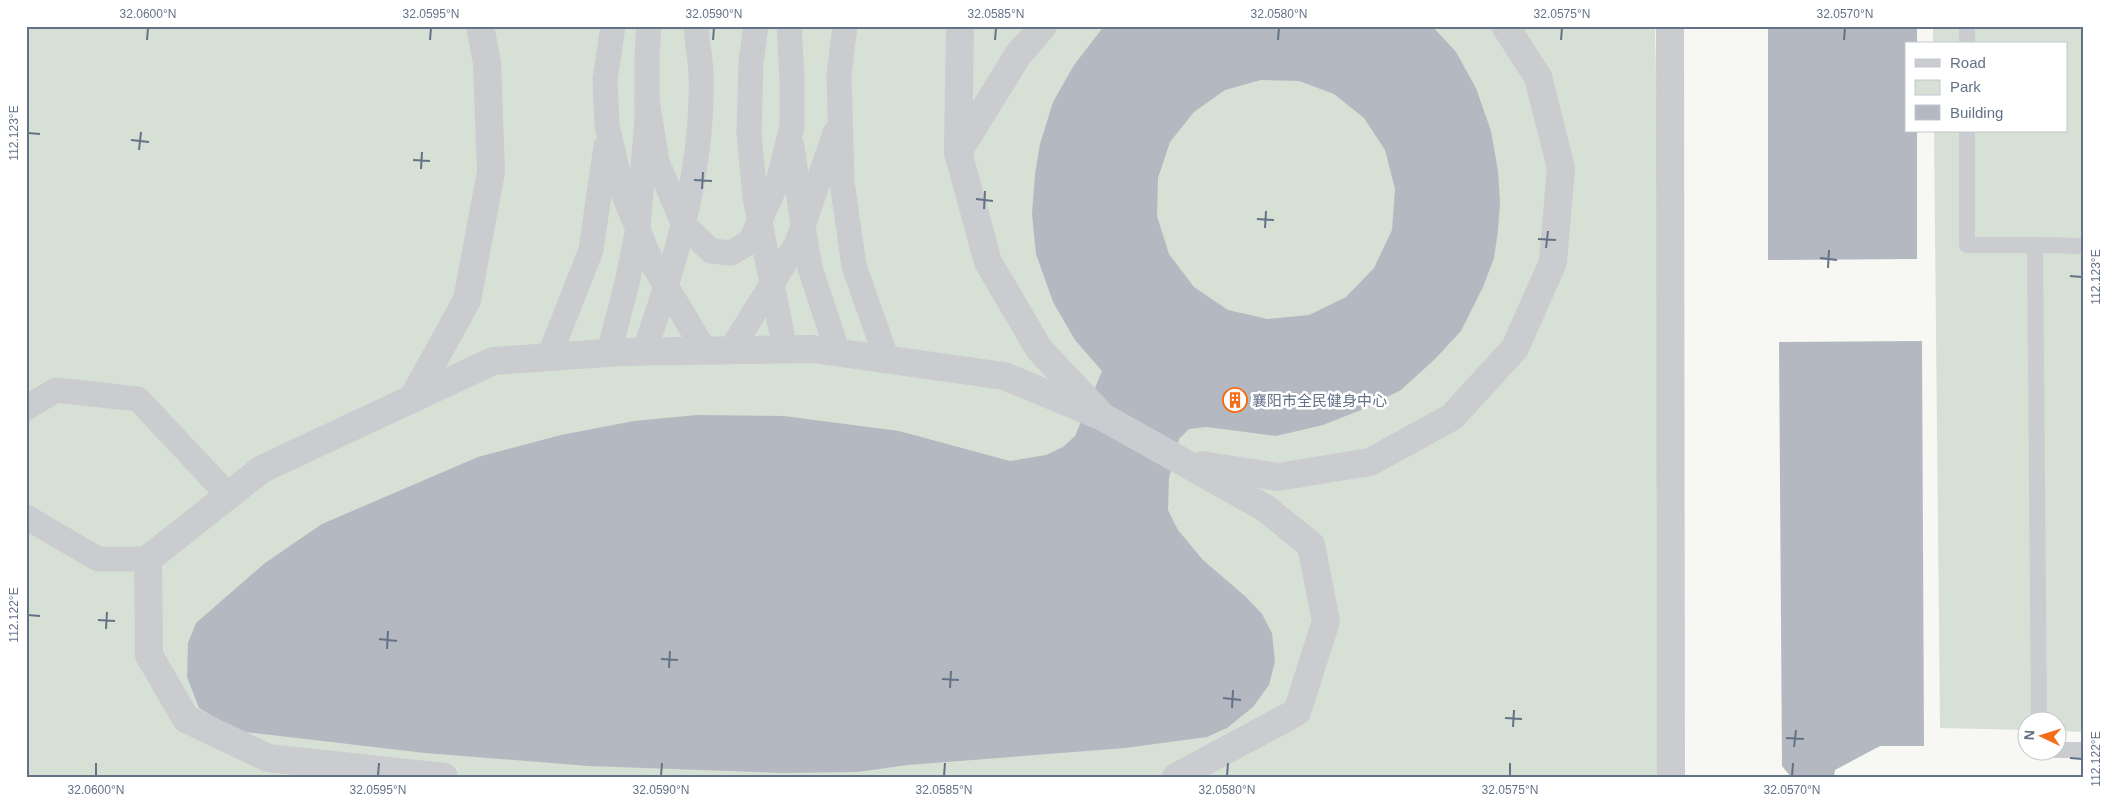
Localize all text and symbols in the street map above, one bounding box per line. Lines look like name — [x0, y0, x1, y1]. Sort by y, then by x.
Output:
text: 32.0600°N — [120, 7, 176, 21]
text: 32.0595°N — [403, 7, 459, 21]
text: 32.0590°N — [686, 7, 742, 21]
text: 32.0585°N — [968, 7, 1024, 21]
text: 32.0580°N — [1251, 7, 1307, 21]
text: 32.0575°N — [1534, 7, 1590, 21]
text: 32.0570°N — [1817, 7, 1873, 21]
legend — [1905, 42, 2068, 132]
text: Road — [1950, 54, 1986, 71]
text: Park — [1950, 78, 1981, 95]
text: Building — [1950, 104, 2003, 121]
text: 112.123°E — [7, 105, 21, 161]
text: 112.123°E — [2089, 249, 2103, 305]
building icon: 襄阳市全民健身中心 — [1222, 387, 1248, 413]
place label: 襄阳市全民健身中心 — [1252, 392, 1387, 409]
text: 112.122°E — [7, 587, 21, 643]
north arrow — [2018, 710, 2068, 760]
text: N — [2021, 729, 2037, 741]
text: 112.122°E — [2089, 731, 2103, 787]
text: 32.0600°N — [68, 783, 124, 797]
text: 32.0595°N — [350, 783, 406, 797]
text: 32.0590°N — [633, 783, 689, 797]
text: 32.0585°N — [916, 783, 972, 797]
text: 32.0580°N — [1199, 783, 1255, 797]
text: 32.0575°N — [1482, 783, 1538, 797]
text: 32.0570°N — [1764, 783, 1820, 797]

